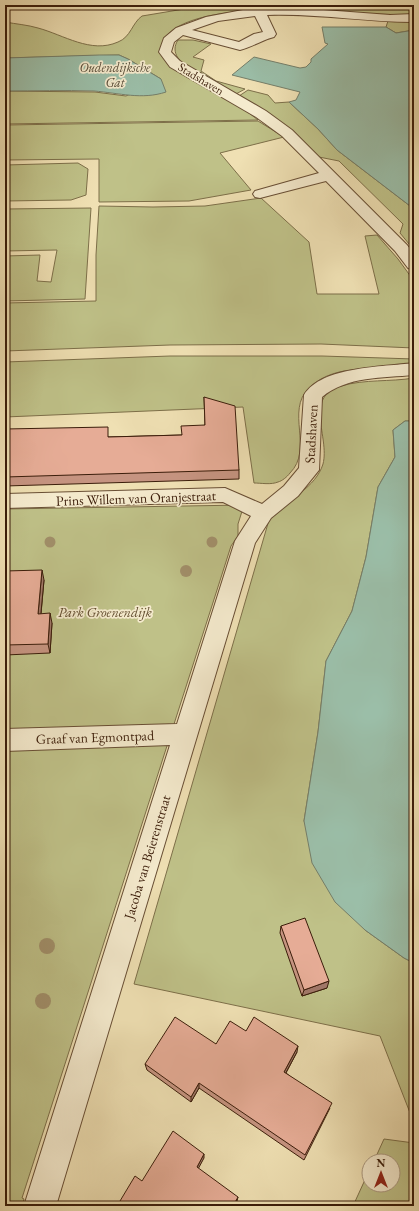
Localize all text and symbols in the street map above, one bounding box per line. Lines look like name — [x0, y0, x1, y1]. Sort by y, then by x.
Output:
water label: Oudendijksche Gat — [79, 59, 151, 91]
street label: Stadshaven — [175, 59, 227, 99]
street label: Stadshaven — [300, 403, 322, 464]
street label: Prins Willem van Oranjestraat — [56, 486, 217, 510]
park label: Park Groenendijk — [58, 603, 153, 621]
street label: Graaf van Egmontpad — [36, 726, 155, 748]
street label: Jacoba van Beierenstraat — [119, 792, 175, 922]
north arrow — [361, 1153, 401, 1193]
text: N — [377, 1156, 386, 1170]

